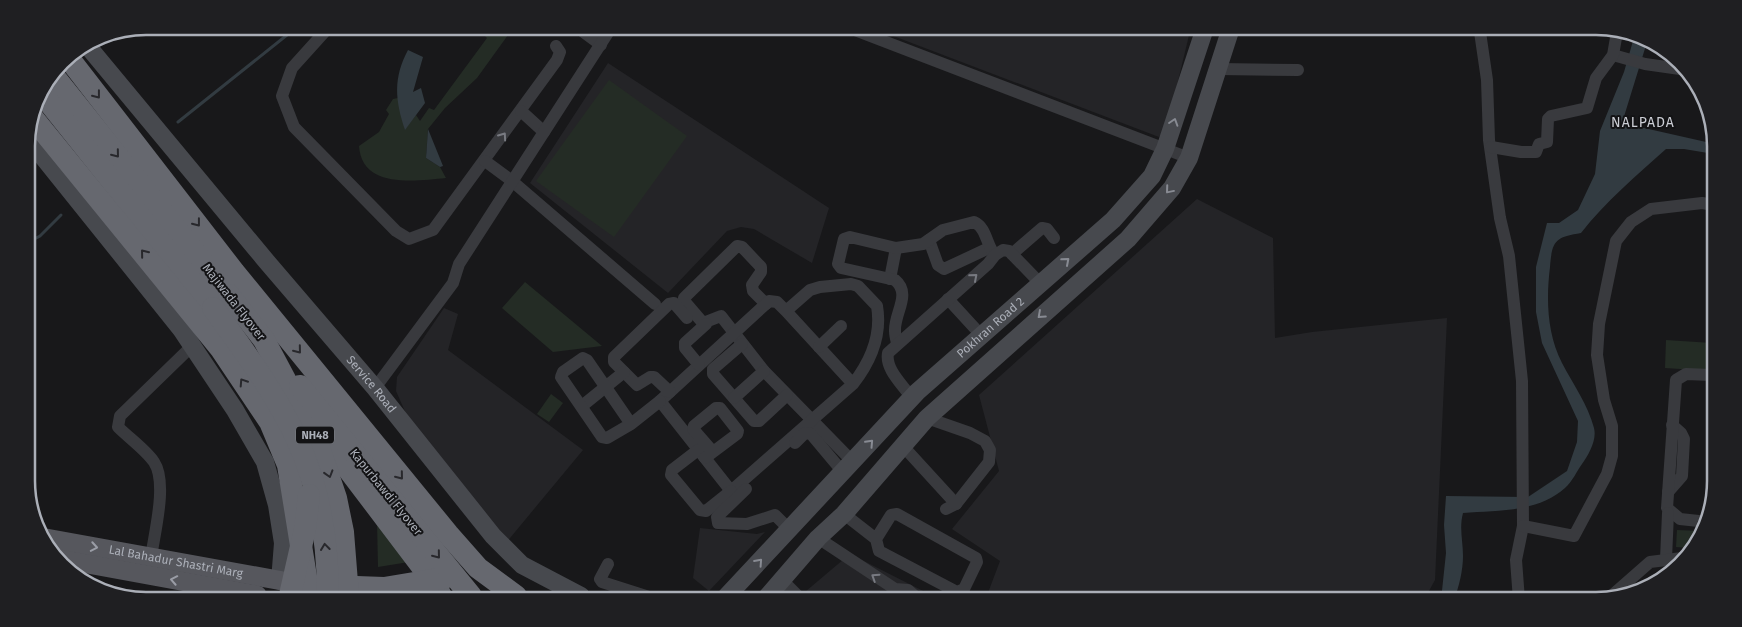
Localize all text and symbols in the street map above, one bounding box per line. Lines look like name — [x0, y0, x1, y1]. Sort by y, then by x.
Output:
one-way arrow — [92, 89, 101, 98]
district label: NALPADA — [1611, 114, 1675, 131]
one-way arrow — [1168, 118, 1178, 127]
one-way arrow — [497, 132, 506, 142]
one-way arrow — [110, 148, 119, 158]
one-way arrow — [1166, 184, 1175, 193]
one-way arrow — [191, 217, 199, 226]
one-way arrow — [140, 250, 149, 259]
one-way arrow — [1060, 258, 1069, 267]
street label: Majiwada Flyover — [200, 261, 268, 343]
one-way arrow — [968, 273, 977, 282]
street label: Pokhran Road 2 — [954, 294, 1027, 361]
one-way arrow — [1037, 309, 1046, 318]
one-way arrow — [292, 345, 301, 354]
street label: Service Road — [343, 353, 399, 416]
one-way arrow — [240, 378, 249, 388]
road number: NH48 — [296, 426, 334, 444]
one-way arrow — [864, 439, 873, 448]
street label: Kapurbawdi Flyover — [347, 446, 425, 538]
one-way arrow — [324, 469, 334, 478]
one-way arrow — [395, 471, 404, 480]
one-way arrow — [89, 542, 98, 552]
one-way arrow — [320, 542, 331, 550]
street label: Lal Bahadur Shastri Marg — [108, 543, 245, 581]
one-way arrow — [431, 549, 439, 558]
one-way arrow — [753, 558, 762, 567]
one-way arrow — [871, 573, 880, 583]
one-way arrow — [170, 575, 179, 586]

